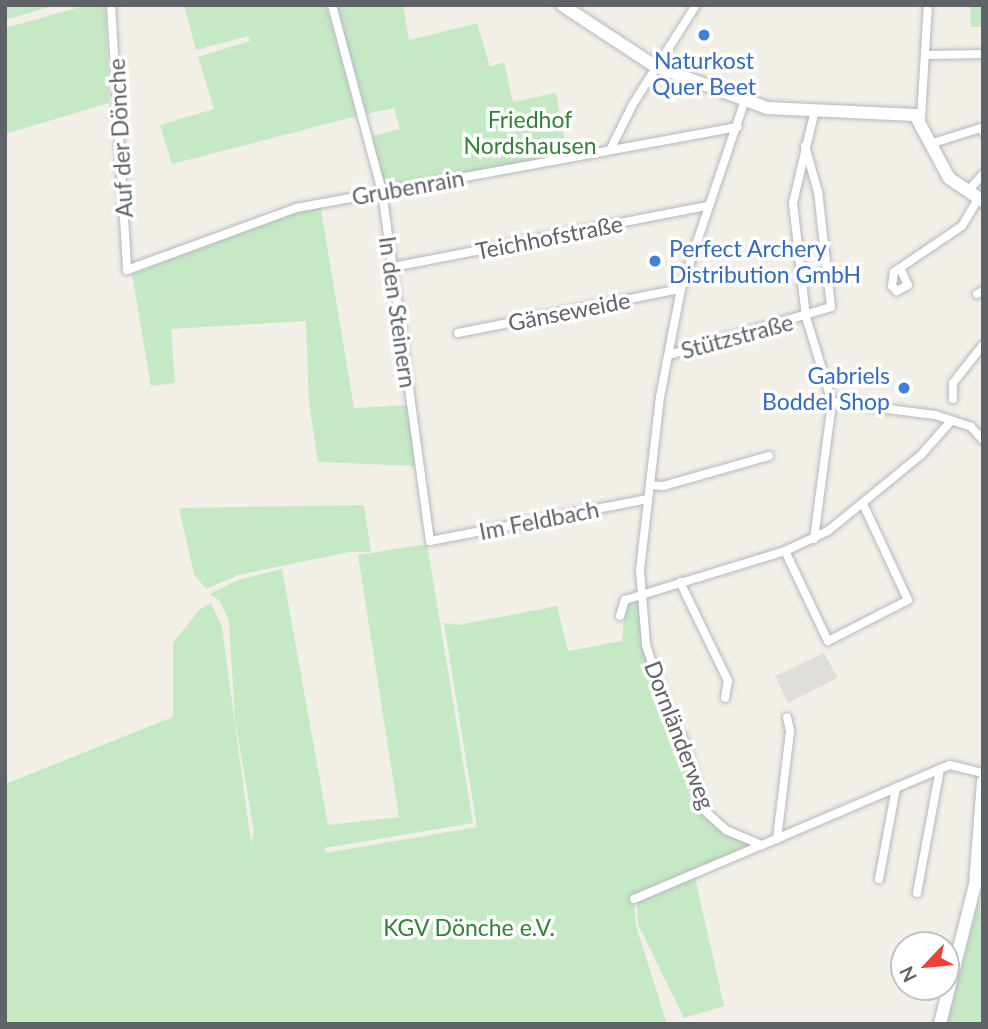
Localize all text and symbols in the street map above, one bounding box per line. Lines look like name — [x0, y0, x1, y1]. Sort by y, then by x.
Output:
marker: Naturkost Quer Beet — [696, 27, 712, 43]
place label: Naturkost Quer Beet — [652, 46, 756, 100]
street label: Auf der Dönche — [102, 57, 138, 219]
park label: Friedhof Nordshausen — [463, 105, 597, 159]
street label: Grubenrain — [350, 164, 466, 210]
street label: Teichhofstraße — [473, 209, 625, 265]
street label: In den Steinern — [374, 234, 422, 390]
place label: Perfect Archery Distribution GmbH — [669, 234, 861, 288]
marker: Perfect Archery Distribution GmbH — [647, 253, 663, 269]
street label: Gänseweide — [506, 286, 632, 336]
street label: Stützstraße — [678, 308, 796, 364]
place label: Gabriels Boddel Shop — [762, 361, 890, 415]
marker: Gabriels Boddel Shop — [896, 380, 912, 396]
street label: Im Feldbach — [477, 495, 601, 545]
street label: Dornländerweg — [639, 657, 721, 813]
park label: KGV Dönche e.V. — [383, 913, 555, 941]
north arrow — [890, 931, 960, 1001]
text: N — [894, 963, 921, 986]

